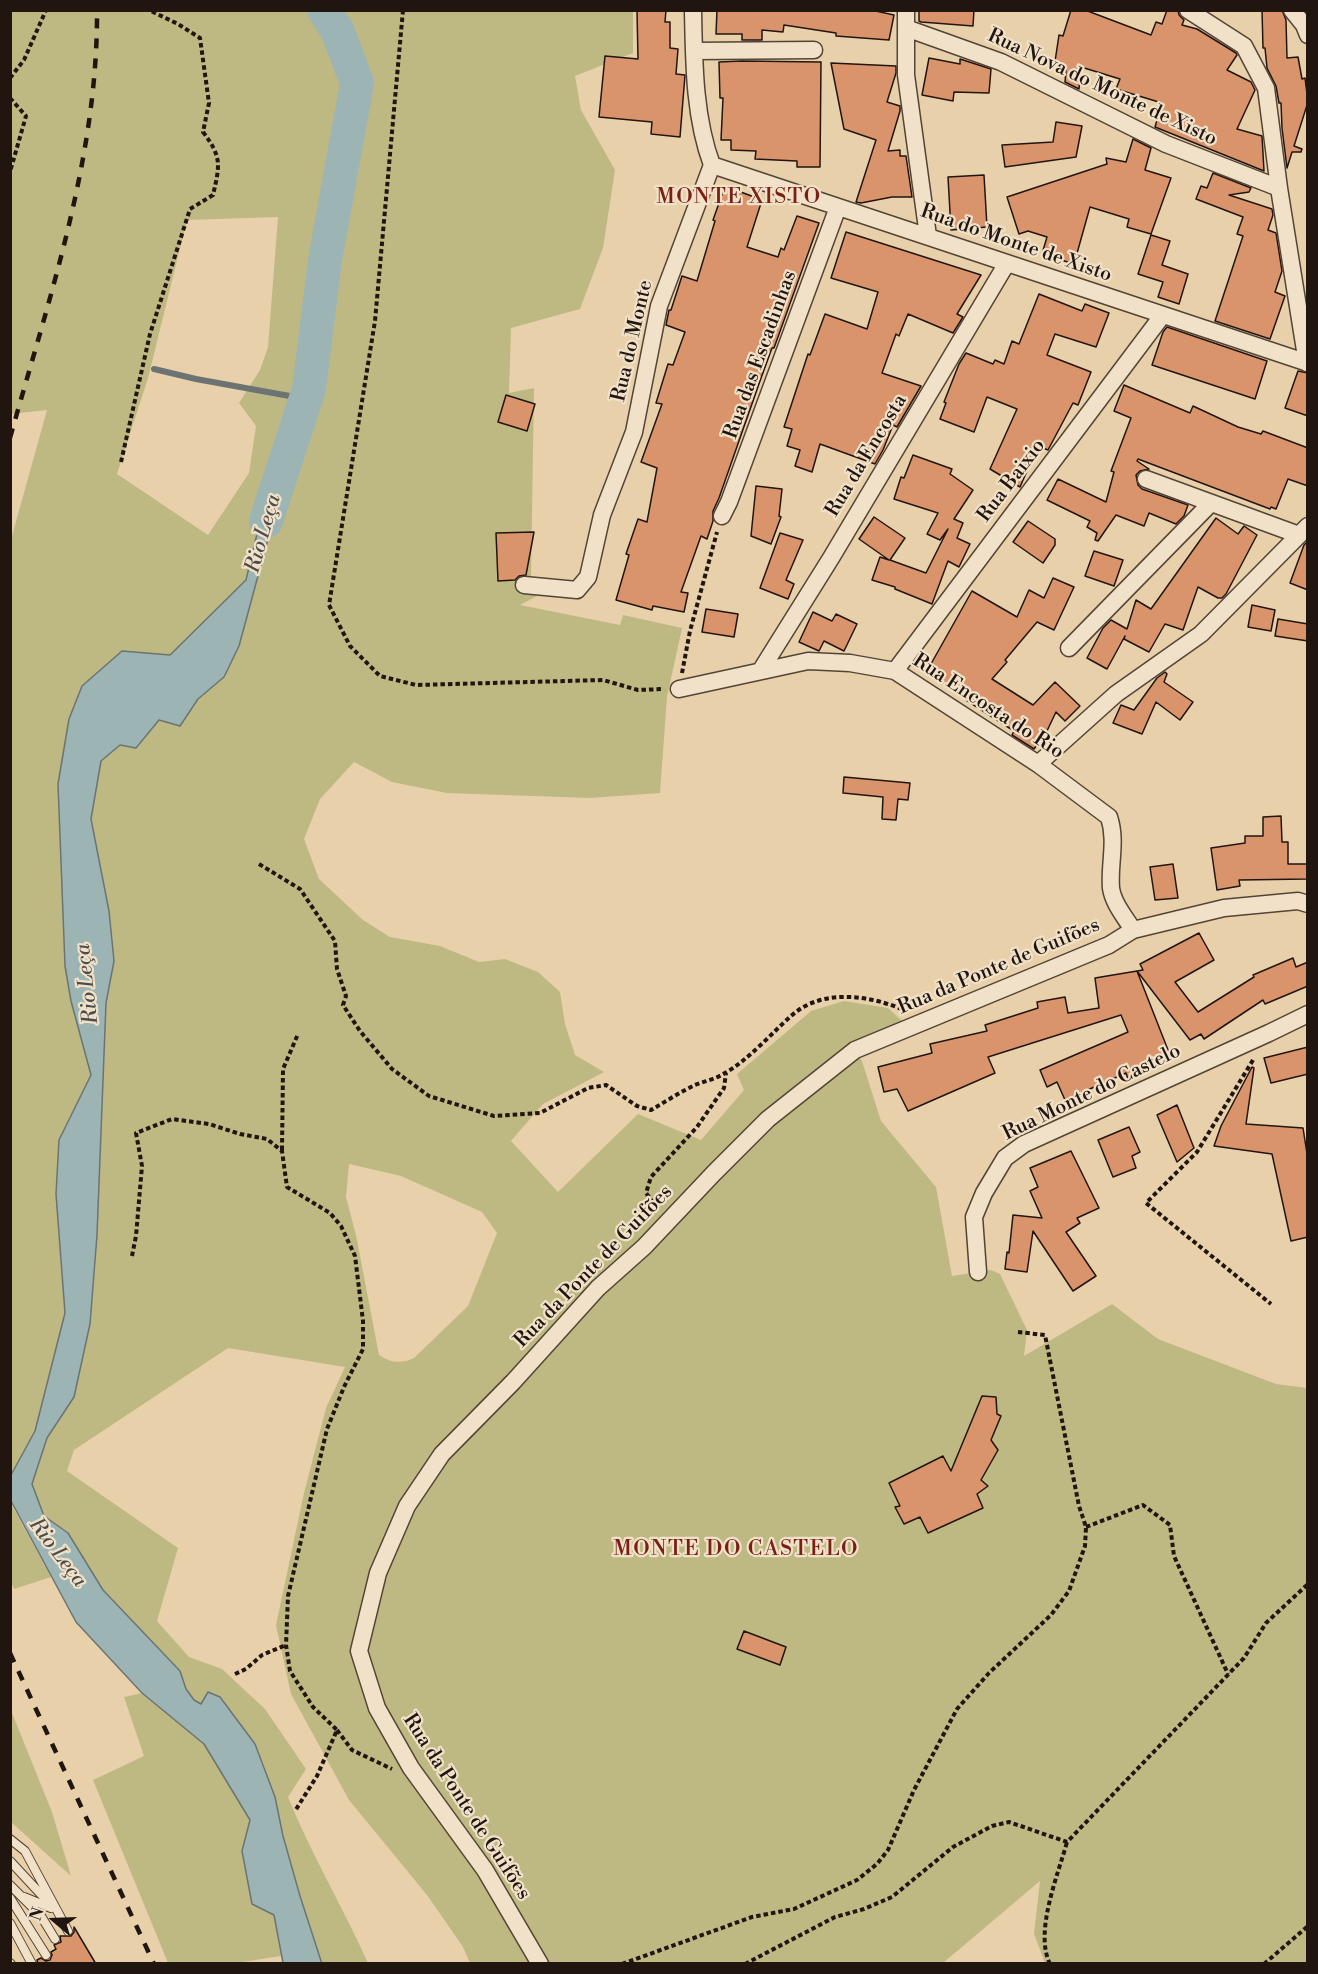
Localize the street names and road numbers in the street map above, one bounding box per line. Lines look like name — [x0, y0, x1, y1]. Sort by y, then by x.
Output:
street label: Rua Nova do Monte de Xisto — [983, 24, 1221, 152]
street label: Rua do Monte de Xisto — [917, 200, 1115, 288]
street label: Rua das Escadinhas — [719, 268, 803, 442]
street label: Rua do Monte — [607, 278, 659, 404]
street label: Rua da Encosta — [821, 390, 913, 522]
street label: Rua Baixio — [973, 435, 1051, 527]
street label: Rua Encosta do Rio — [908, 649, 1068, 765]
street label: Rua da Ponte de Guifões — [894, 914, 1104, 1020]
street label: Rua Monte do Castelo — [999, 1039, 1185, 1147]
street label: Rua da Ponte de Guifões — [510, 1181, 678, 1353]
street label: Rua da Ponte de Guifões — [397, 1709, 535, 1905]

